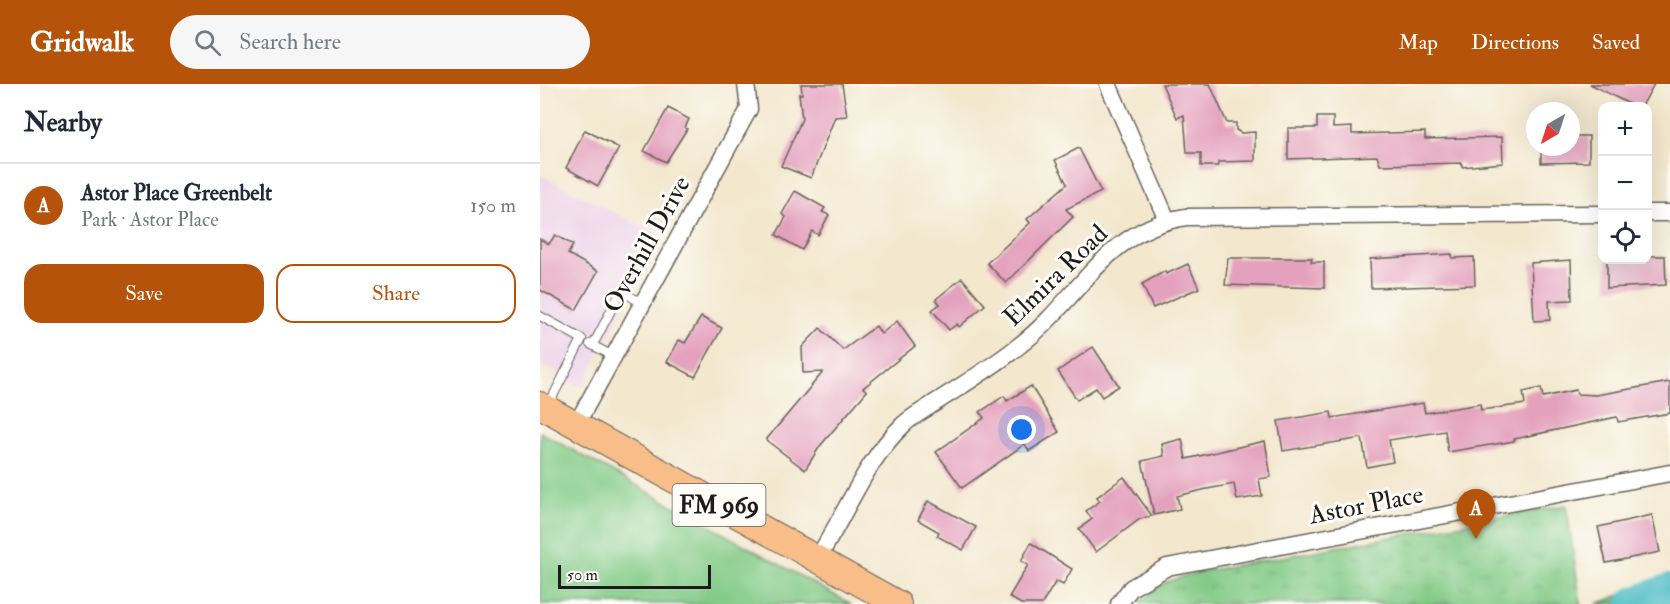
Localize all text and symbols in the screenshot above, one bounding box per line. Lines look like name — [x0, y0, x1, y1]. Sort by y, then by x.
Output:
search box — [170, 15, 590, 69]
text: Gridwalk — [30, 25, 134, 60]
icon: search — [191, 26, 224, 59]
text: Search here — [239, 28, 341, 56]
text: Map — [1398, 29, 1438, 56]
text: Directions — [1471, 29, 1559, 56]
text: Saved — [1592, 29, 1640, 56]
north arrow — [1526, 102, 1580, 156]
map controls — [1598, 102, 1652, 264]
button: + — [1598, 102, 1652, 156]
text: Nearby — [24, 107, 102, 139]
button: − — [1598, 156, 1652, 210]
street label: Overhill Drive — [596, 170, 698, 318]
text: Astor Place Greenbelt — [81, 179, 272, 207]
text: A — [37, 193, 50, 218]
text: 150 m — [470, 193, 516, 218]
text: Park · Astor Place — [81, 207, 219, 232]
button: locate — [1598, 210, 1652, 264]
street label: Elmira Road — [997, 218, 1115, 333]
button: Save — [24, 264, 264, 323]
button: Share — [276, 264, 516, 323]
your location — [1007, 415, 1036, 444]
street label: Astor Place — [1306, 478, 1426, 532]
road number: FM 969 — [672, 484, 765, 526]
pin: A — [1456, 490, 1496, 539]
scale bar — [558, 562, 711, 590]
text: 50 m — [567, 565, 598, 585]

